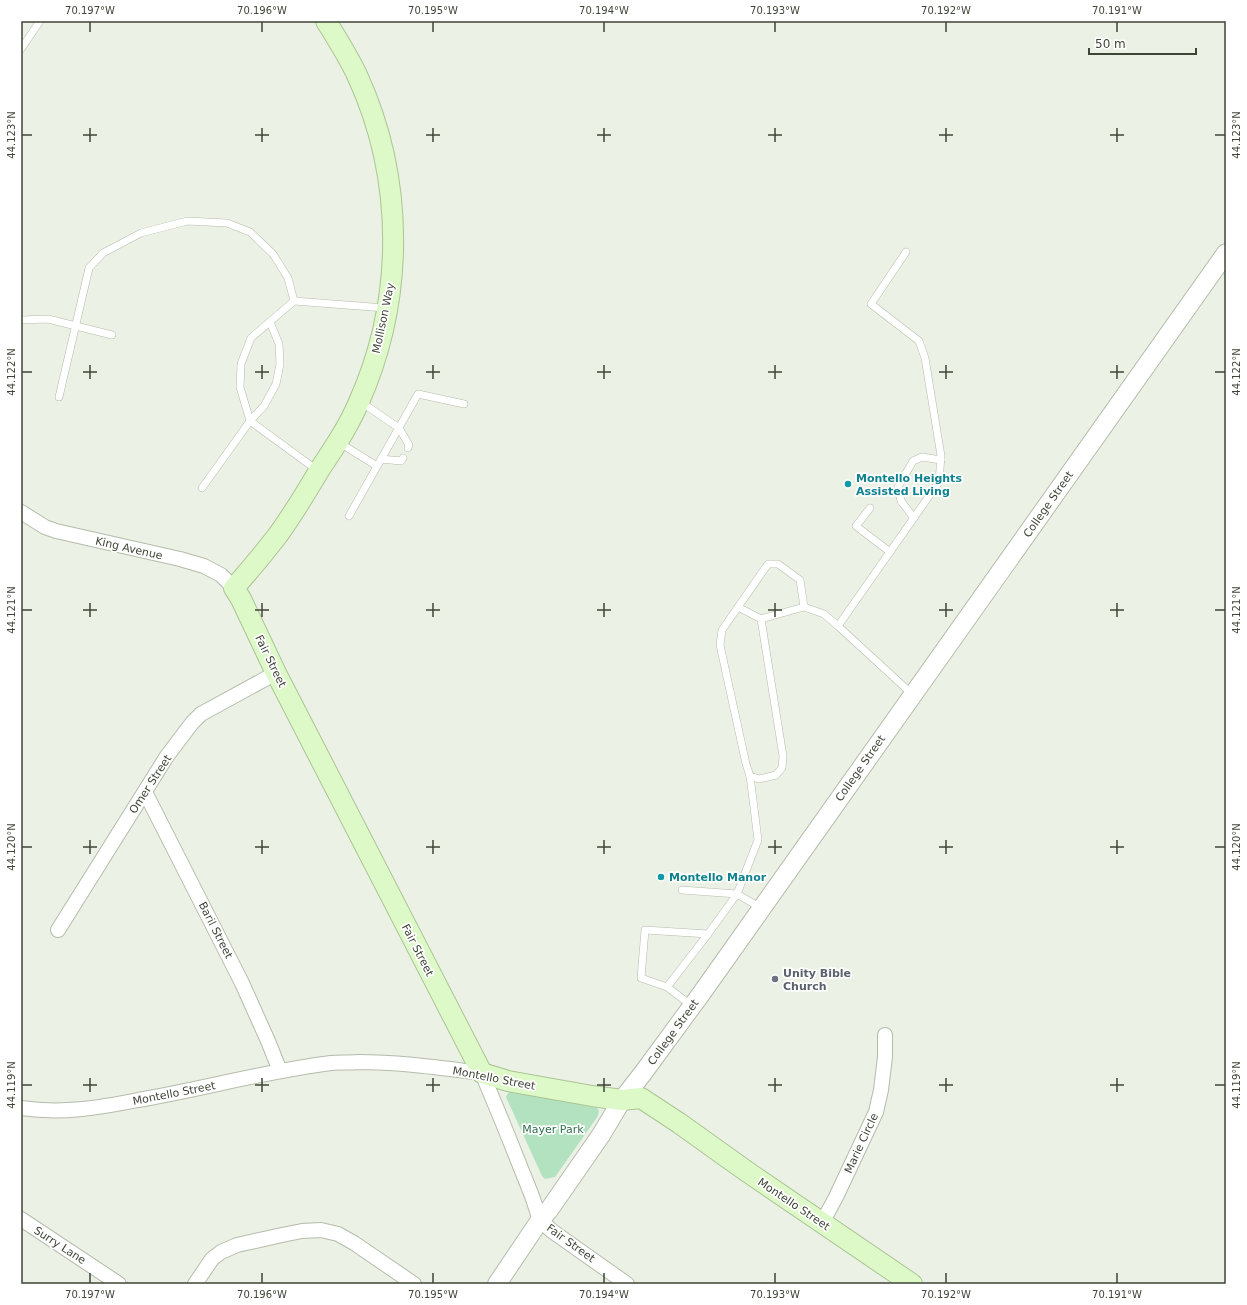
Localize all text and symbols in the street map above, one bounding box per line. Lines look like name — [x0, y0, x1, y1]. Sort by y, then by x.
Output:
text: 70.197°W — [65, 5, 115, 16]
text: 70.196°W — [237, 5, 287, 16]
text: 70.195°W — [408, 5, 458, 16]
text: 70.194°W — [579, 5, 629, 16]
text: 70.193°W — [750, 5, 800, 16]
text: 70.192°W — [921, 5, 971, 16]
text: 70.191°W — [1092, 5, 1142, 16]
scale bar — [1089, 30, 1196, 56]
text: 50 m — [1095, 37, 1126, 51]
text: 44.123°N — [6, 111, 17, 159]
text: 44.123°N — [1231, 111, 1242, 159]
street label: Mollison Way — [370, 281, 397, 355]
text: 44.122°N — [6, 348, 17, 396]
text: 44.122°N — [1231, 348, 1242, 396]
street label: College Street — [1021, 468, 1076, 540]
place label: Montello Heights Assisted Living — [856, 472, 962, 498]
marker: Montello Heights Assisted Living — [843, 479, 853, 489]
street label: King Avenue — [94, 534, 164, 563]
text: 44.121°N — [6, 586, 17, 634]
text: 44.121°N — [1231, 586, 1242, 634]
street label: Fair Street — [252, 633, 289, 690]
street label: College Street — [833, 732, 888, 804]
street label: Omer Street — [127, 752, 175, 816]
text: 44.120°N — [6, 823, 17, 871]
text: 44.120°N — [1231, 823, 1242, 871]
place label: Montello Manor — [669, 871, 767, 884]
marker: Montello Manor — [656, 872, 666, 882]
street label: Baril Street — [196, 900, 236, 961]
street label: Fair Street — [399, 922, 436, 979]
place label: Unity Bible Church — [783, 967, 851, 993]
marker: Unity Bible Church — [770, 974, 780, 984]
street label: College Street — [645, 996, 702, 1068]
text: 44.119°N — [6, 1061, 17, 1109]
text: 44.119°N — [1231, 1061, 1242, 1109]
street label: Montello Street — [451, 1064, 537, 1093]
street label: Montello Street — [132, 1079, 217, 1108]
street label: Marie Circle — [842, 1111, 881, 1175]
park label: Mayer Park — [522, 1123, 584, 1136]
street label: Montello Street — [755, 1176, 833, 1234]
street label: Fair Street — [544, 1222, 598, 1266]
street label: Surry Lane — [31, 1224, 88, 1267]
text: 70.197°W — [65, 1289, 115, 1300]
text: 70.196°W — [237, 1289, 287, 1300]
text: 70.195°W — [408, 1289, 458, 1300]
text: 70.194°W — [579, 1289, 629, 1300]
text: 70.193°W — [750, 1289, 800, 1300]
text: 70.192°W — [921, 1289, 971, 1300]
text: 70.191°W — [1092, 1289, 1142, 1300]

